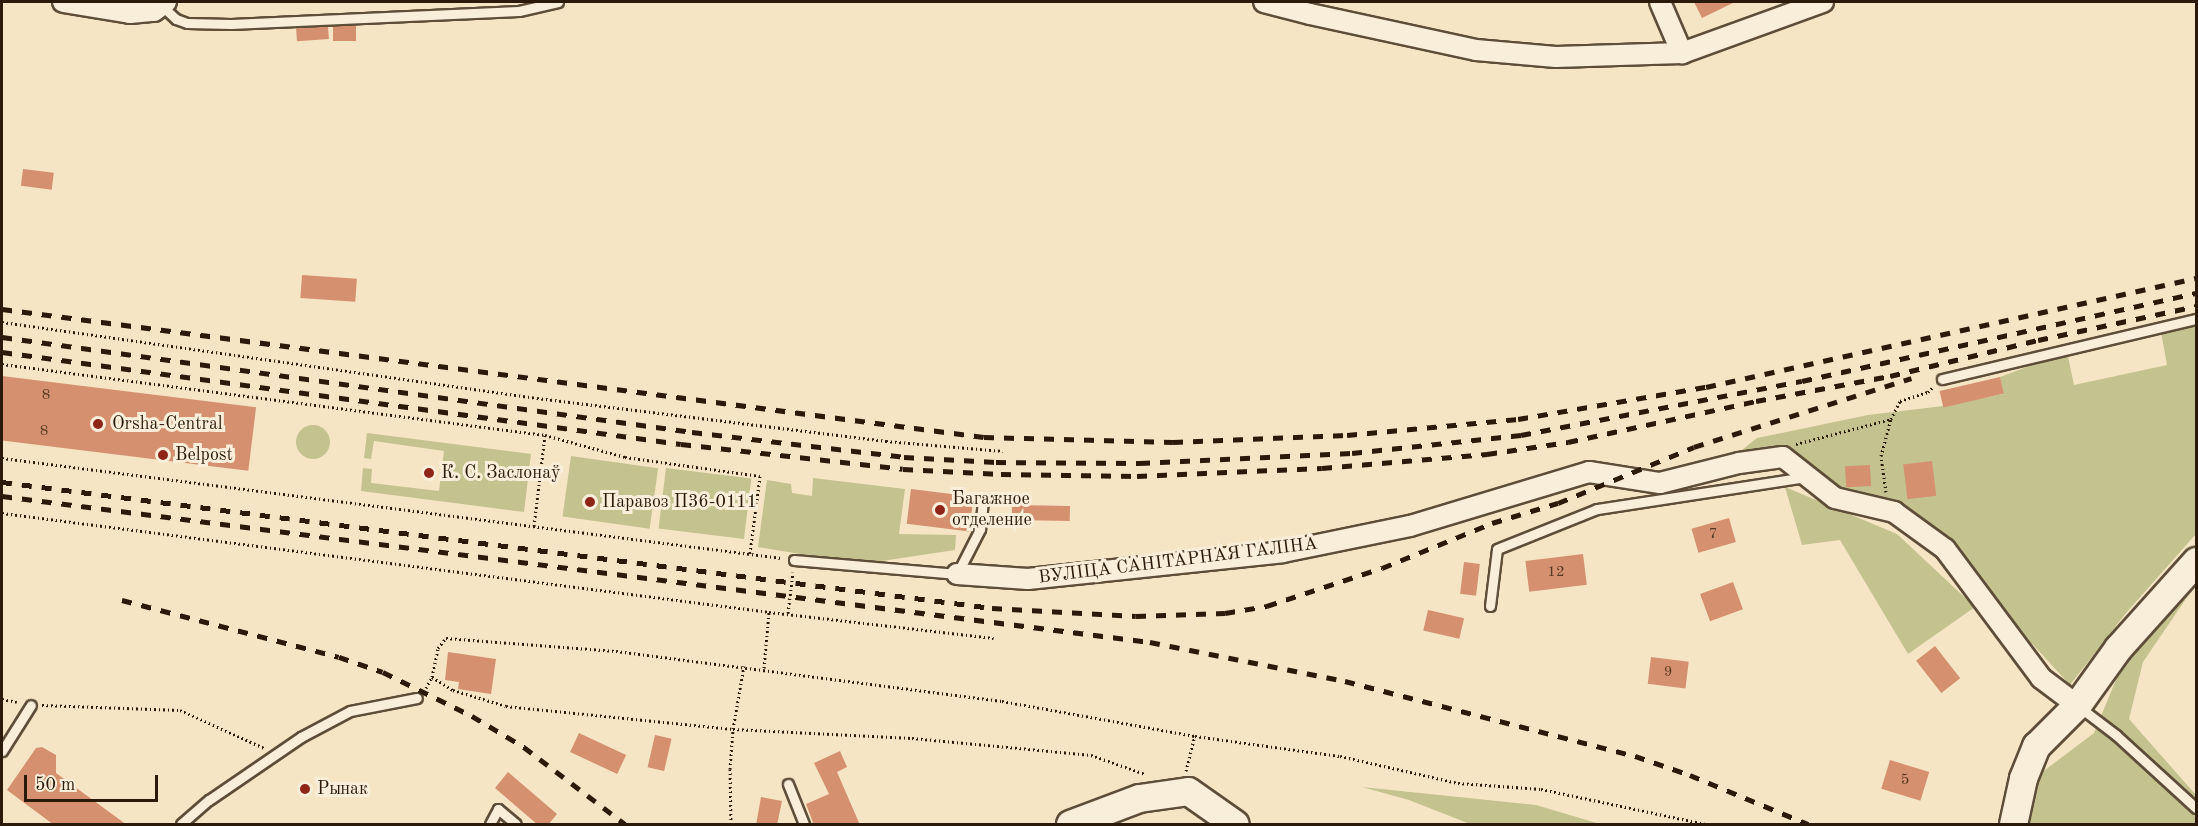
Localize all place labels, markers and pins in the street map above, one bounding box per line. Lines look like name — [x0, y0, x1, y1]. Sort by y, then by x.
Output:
place label: Orsha-Central — [112, 413, 223, 435]
marker: Orsha-Central — [89, 415, 107, 433]
place label: Belpost — [175, 444, 233, 466]
marker: Belpost — [156, 448, 170, 462]
place label: К. С. Заслонаў — [441, 462, 561, 484]
marker: К. С. Заслонаў — [422, 466, 436, 480]
place label: Багажное отделение — [952, 489, 1032, 532]
place label: Паравоз П36-0111 — [602, 491, 757, 513]
marker: Паравоз П36-0111 — [583, 495, 597, 509]
marker: Багажное отделение — [933, 503, 947, 517]
place label: Рынак — [317, 778, 368, 800]
marker: Рынак — [298, 782, 312, 796]

